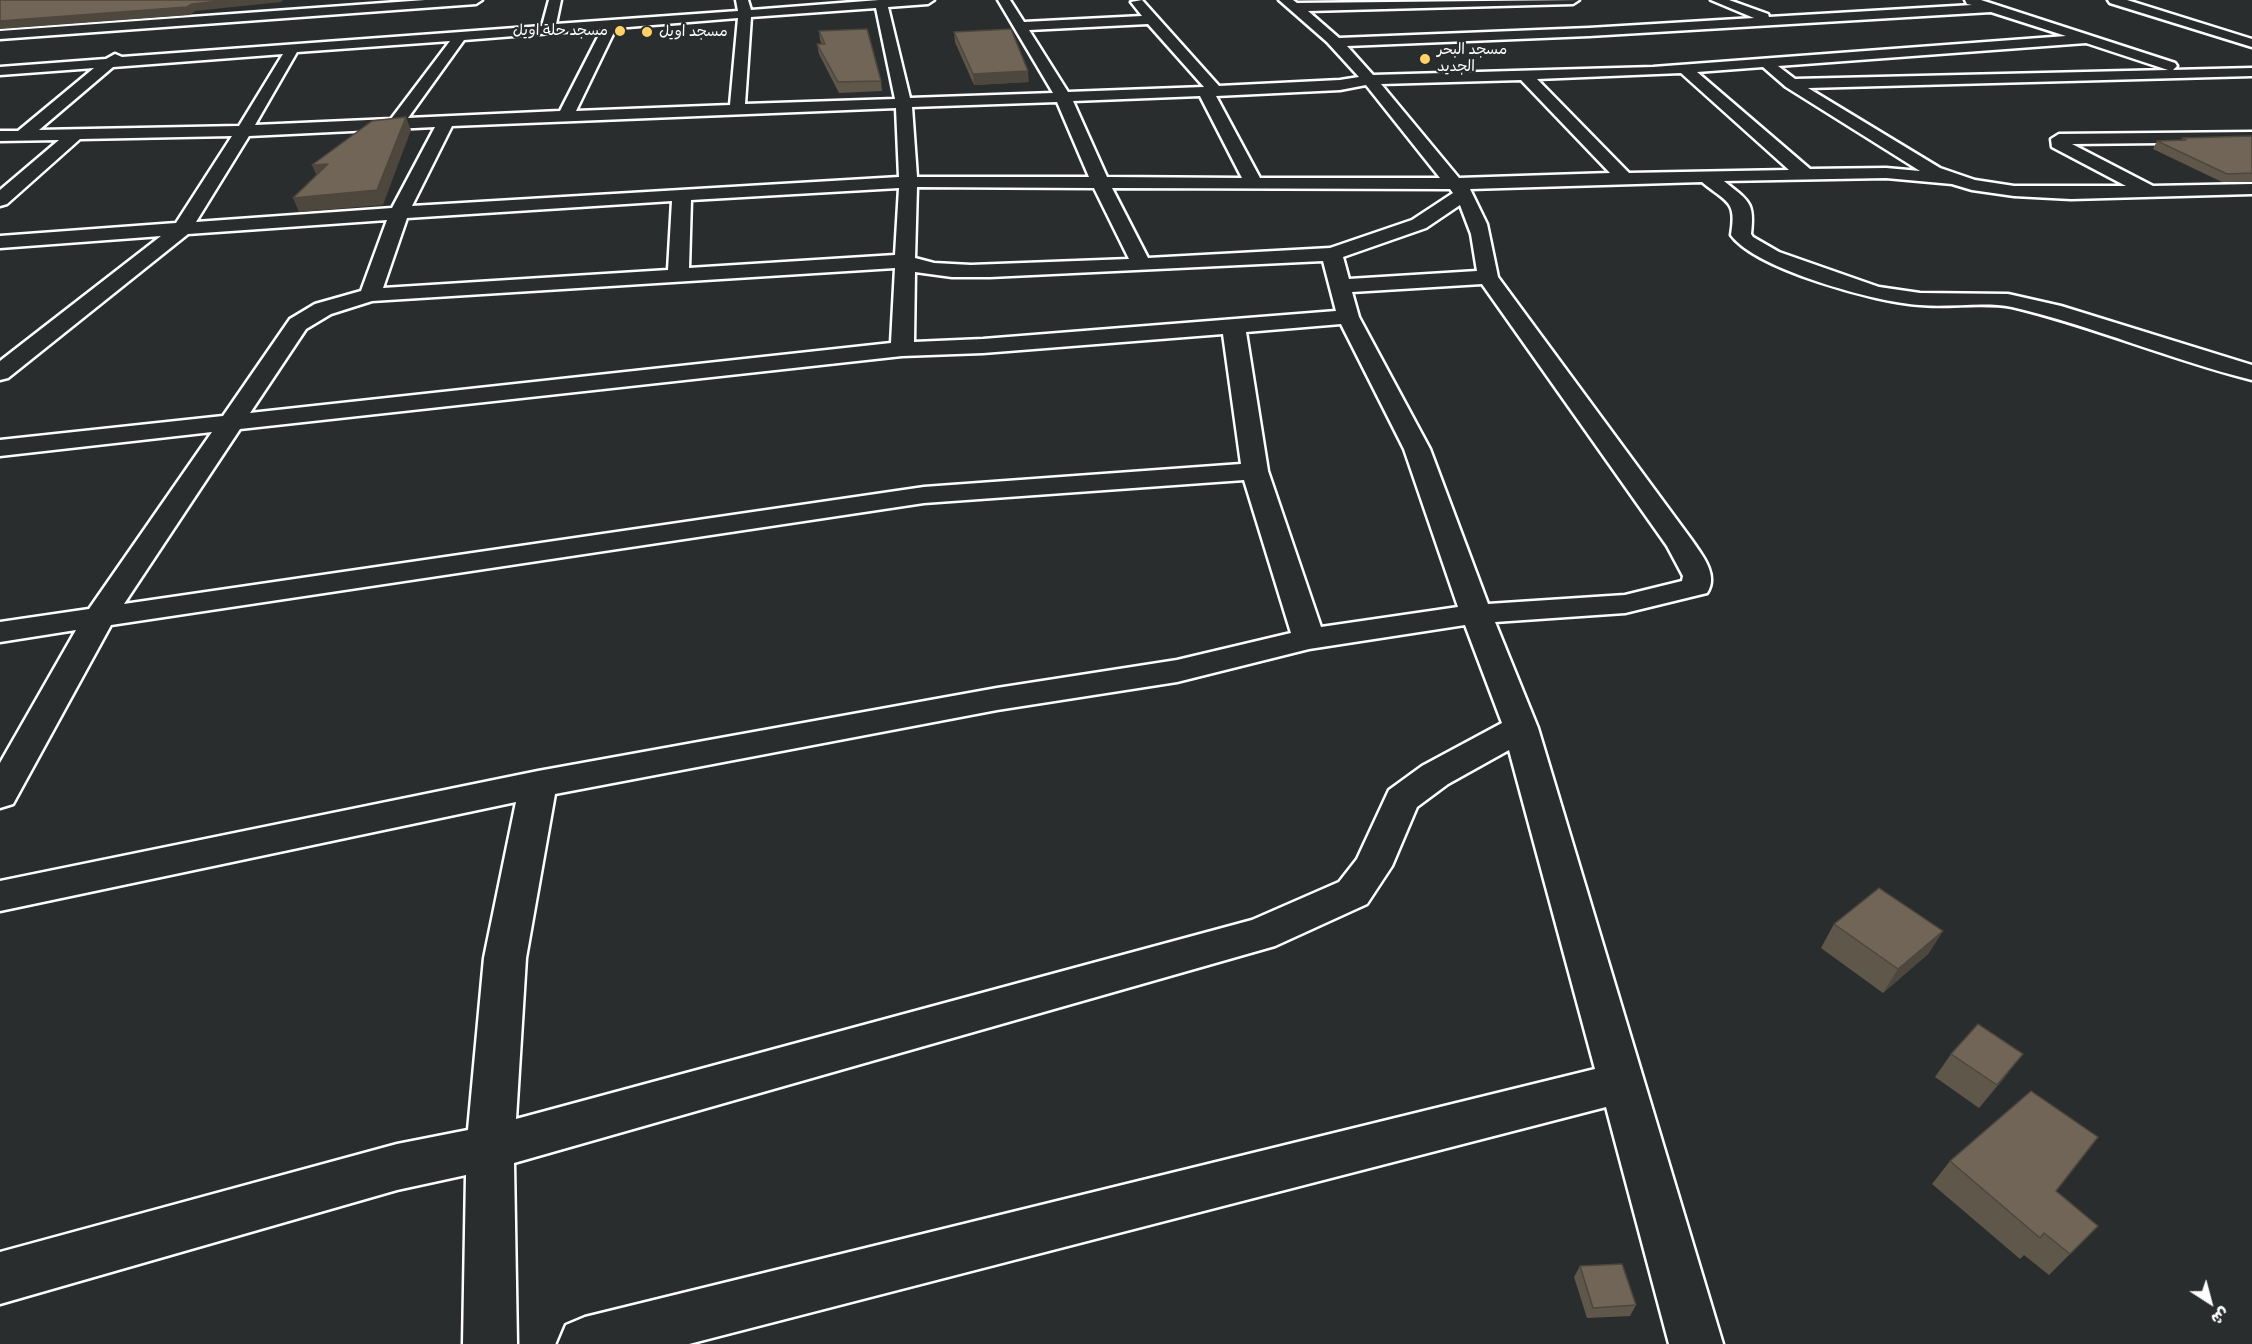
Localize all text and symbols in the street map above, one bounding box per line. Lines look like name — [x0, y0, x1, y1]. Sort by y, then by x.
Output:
place label: مسجد حلة اويل — [513, 22, 608, 40]
place label: مسجد اويل — [659, 23, 728, 41]
marker: مسجد حلة اويل — [613, 24, 627, 38]
marker: مسجد اويل — [640, 25, 654, 39]
place label: مسجد البحر الجديد — [1437, 41, 1507, 76]
marker: مسجد البحر الجديد — [1418, 52, 1432, 66]
north arrow — [2180, 1272, 2240, 1332]
text: ش — [2208, 1303, 2234, 1330]

